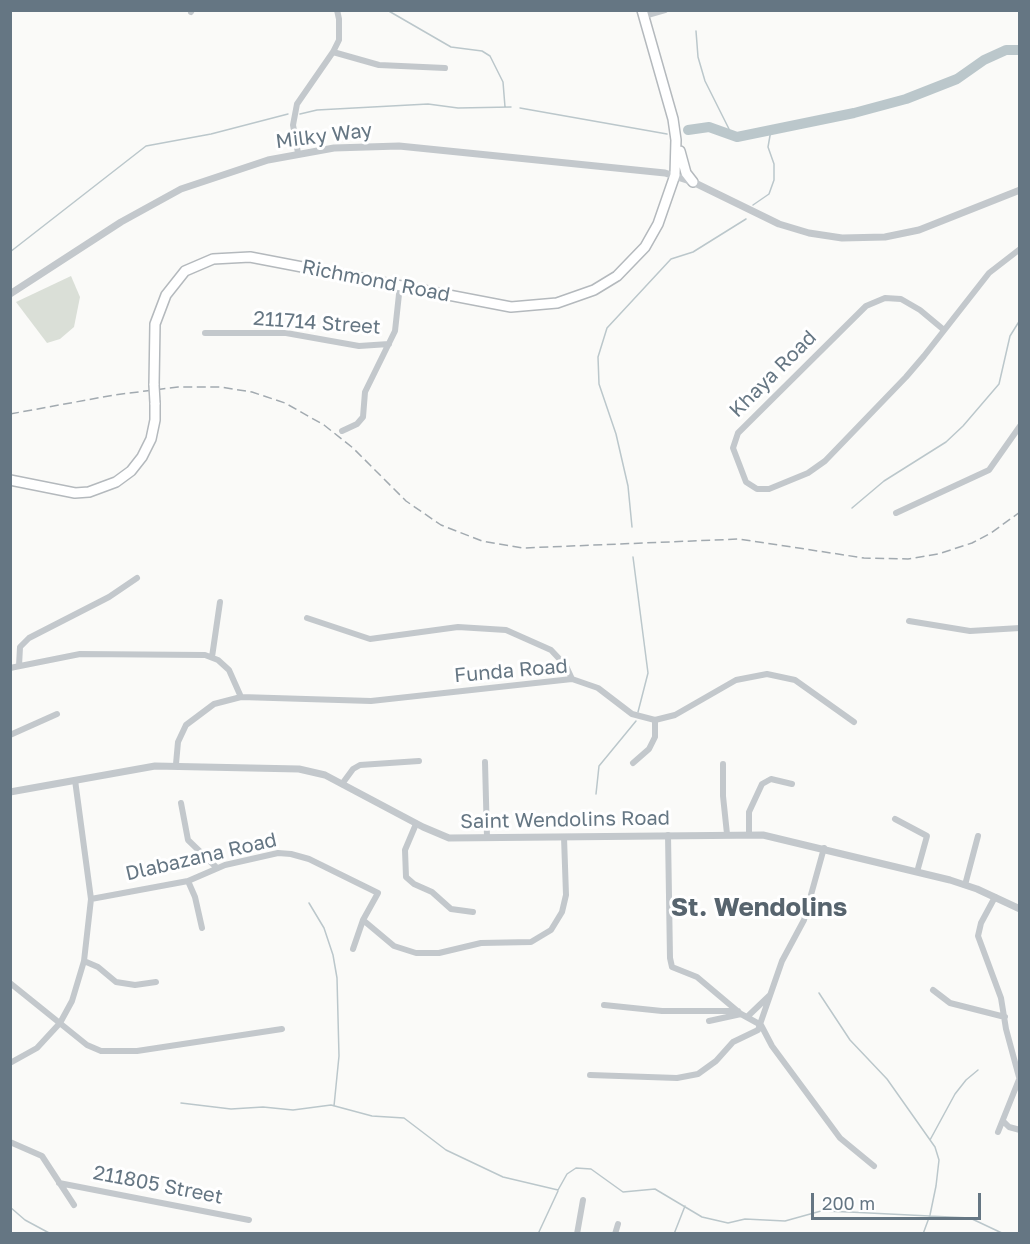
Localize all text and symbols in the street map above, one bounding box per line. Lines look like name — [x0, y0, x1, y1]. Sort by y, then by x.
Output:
street label: Milky Way — [274, 118, 374, 154]
street label: Richmond Road — [300, 255, 452, 307]
street label: 211714 Street — [252, 307, 382, 339]
street label: Khaya Road — [725, 326, 821, 422]
street label: Funda Road — [453, 654, 569, 688]
street label: Saint Wendolins Road — [460, 806, 670, 834]
street label: Dlabazana Road — [123, 828, 279, 886]
district label: St. Wendolins — [671, 892, 847, 924]
street label: 211805 Street — [91, 1161, 225, 1209]
scale bar — [814, 1181, 984, 1219]
text: 200 m — [822, 1192, 875, 1214]

